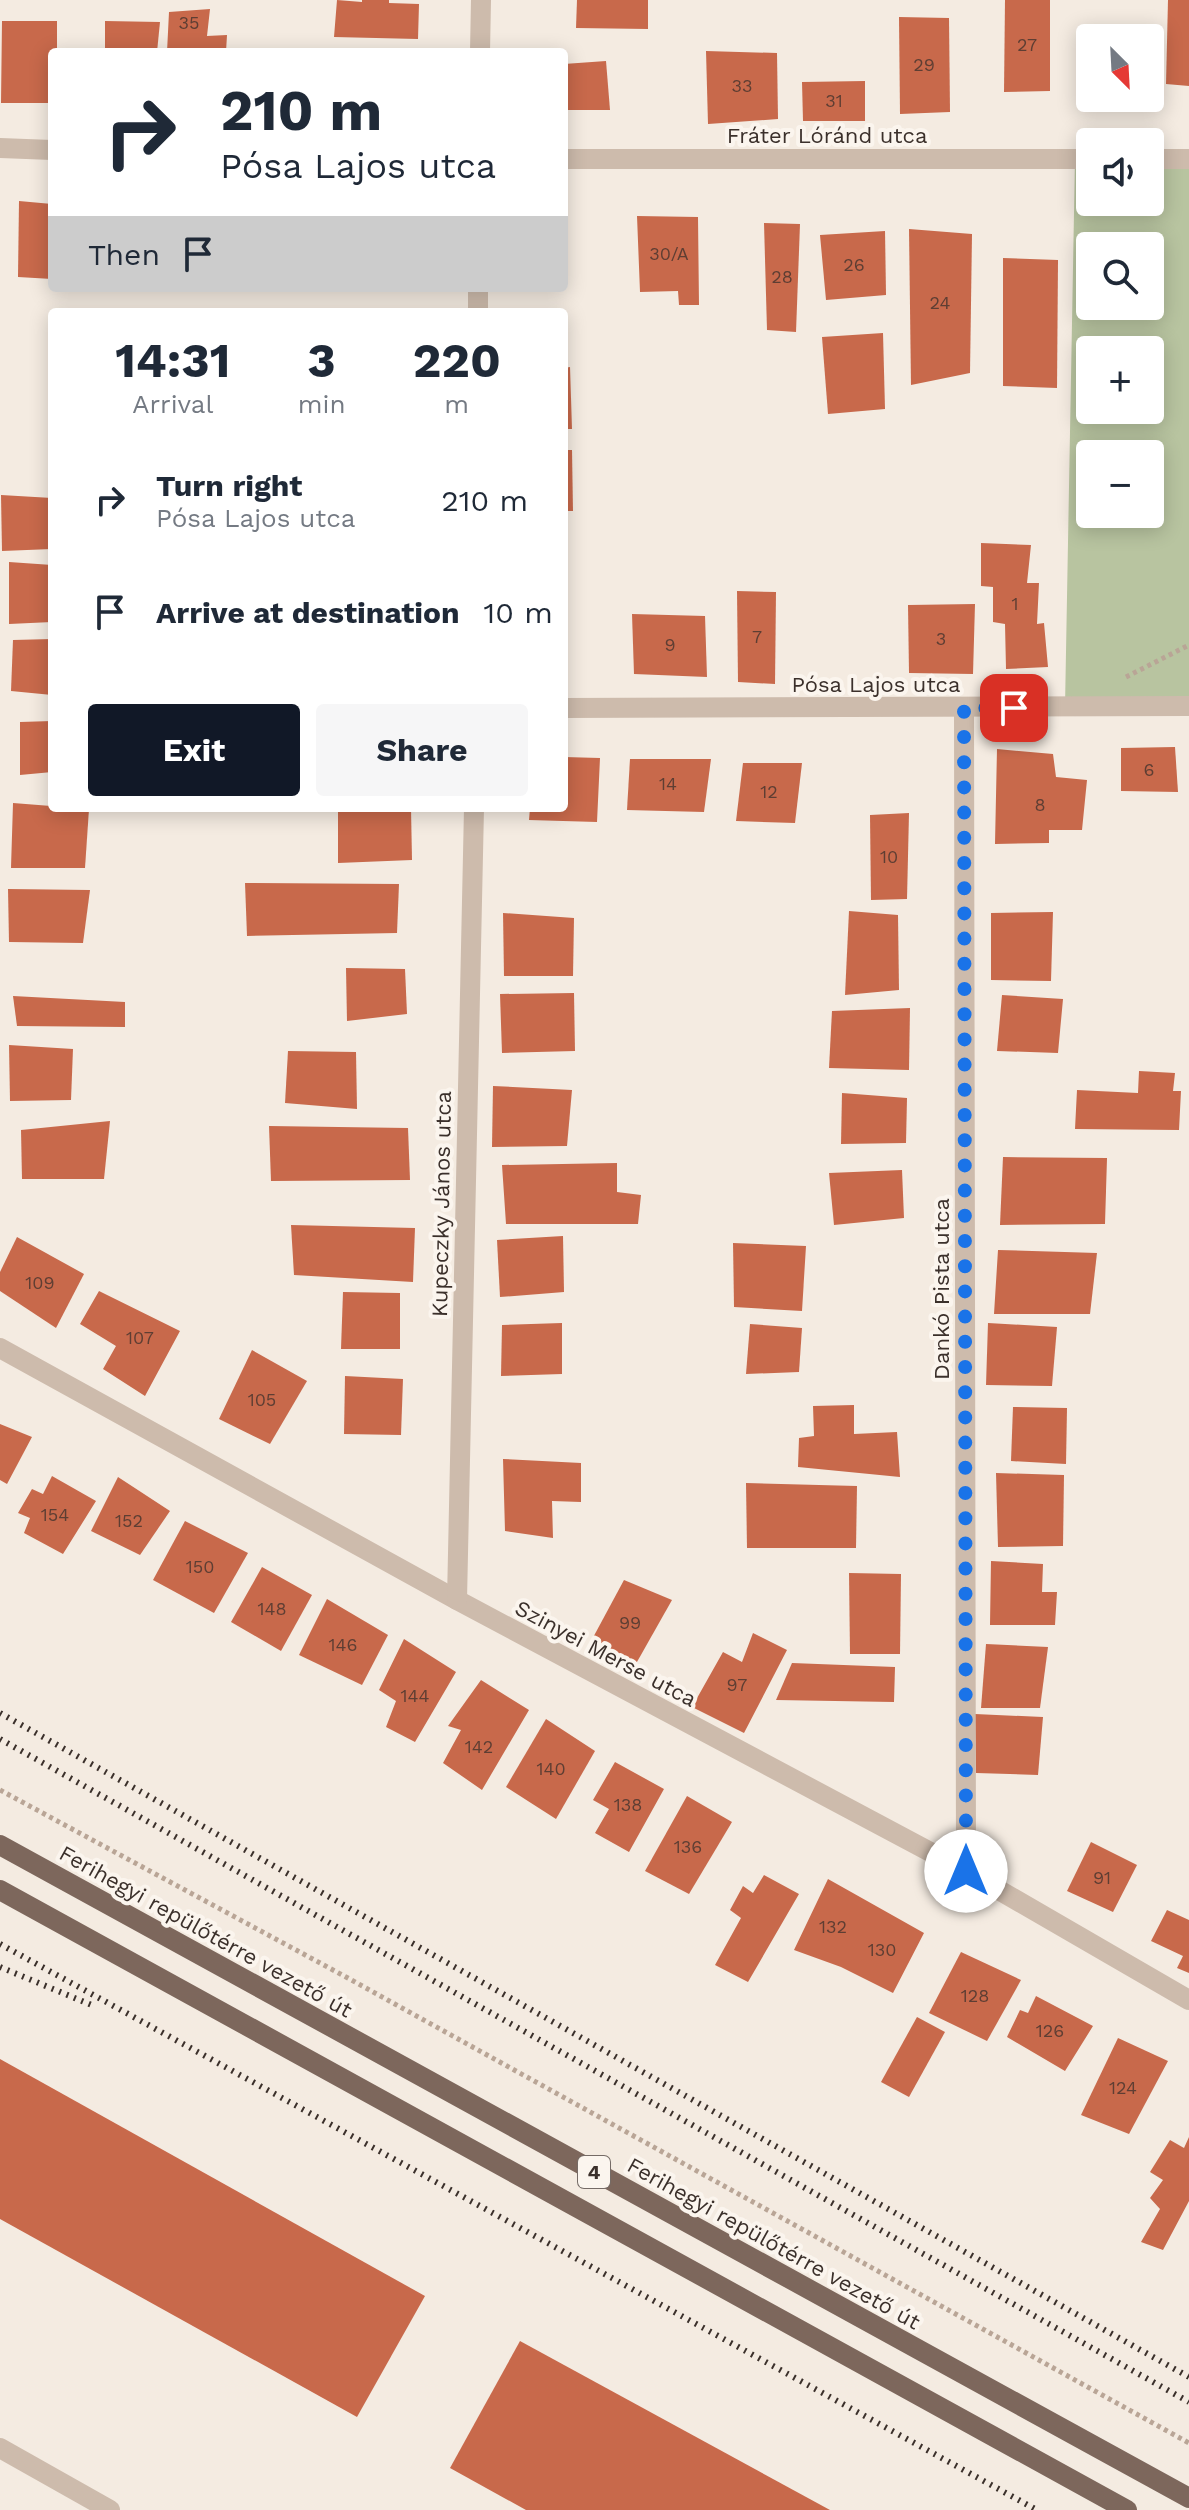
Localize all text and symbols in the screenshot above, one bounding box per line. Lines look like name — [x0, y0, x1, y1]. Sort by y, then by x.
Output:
house number: 35 — [179, 12, 199, 33]
north arrow — [1076, 24, 1164, 112]
map controls — [1076, 24, 1164, 528]
house number: 27 — [1017, 34, 1037, 55]
house number: 29 — [913, 54, 935, 75]
house number: 33 — [732, 75, 753, 96]
text: 210 m — [220, 78, 382, 144]
icon: right — [88, 80, 192, 184]
house number: 31 — [825, 90, 843, 111]
street label: Fráter Lóránd utca — [727, 123, 927, 148]
button: sound — [1076, 128, 1164, 216]
text: Pósa Lajos utca — [220, 145, 496, 187]
icon: arrive — [176, 232, 220, 276]
button: search — [1076, 232, 1164, 320]
text: Then — [88, 237, 160, 272]
house number: 30/A — [649, 243, 689, 264]
house number: 26 — [843, 254, 865, 275]
house number: 28 — [771, 266, 793, 287]
house number: 24 — [930, 292, 950, 313]
text: 14:31 — [115, 332, 231, 389]
text: 3 — [307, 332, 336, 389]
text: 220 — [413, 332, 501, 389]
button: + — [1076, 336, 1164, 424]
text: Arrival — [132, 389, 213, 419]
text: min — [298, 389, 346, 419]
text: m — [444, 389, 469, 419]
button: − — [1076, 440, 1164, 528]
text: Turn right — [156, 468, 302, 503]
icon: right — [88, 478, 132, 522]
text: 210 m — [441, 483, 528, 518]
text: Pósa Lajos utca — [156, 503, 355, 533]
icon: arrive — [88, 590, 132, 634]
house number: 1 — [1011, 593, 1019, 614]
text: Arrive at destination — [156, 595, 460, 630]
text: 10 m — [484, 595, 553, 630]
house number: 7 — [752, 626, 762, 647]
house number: 3 — [936, 628, 946, 649]
house number: 9 — [664, 634, 676, 655]
street label: Pósa Lajos utca — [792, 672, 960, 697]
pin — [980, 674, 1048, 742]
icon: arrive — [992, 686, 1036, 730]
button: Exit — [88, 704, 300, 796]
button: Share — [316, 704, 528, 796]
house number: 6 — [1144, 759, 1154, 780]
house number: 14 — [659, 773, 677, 794]
house number: 12 — [760, 781, 778, 802]
house number: 8 — [1034, 794, 1046, 815]
house number: 10 — [880, 846, 898, 867]
street label: Kupeczky János utca — [427, 1091, 456, 1317]
street label: Dankó Pista utca — [929, 1198, 954, 1380]
house number: 109 — [25, 1272, 55, 1293]
house number: 107 — [126, 1327, 154, 1348]
house number: 105 — [248, 1389, 276, 1410]
house number: 154 — [41, 1504, 69, 1525]
house number: 152 — [115, 1510, 143, 1531]
house number: 150 — [186, 1556, 214, 1577]
street label: Szinyei Merse utca — [511, 1595, 701, 1712]
house number: 148 — [257, 1598, 287, 1619]
house number: 99 — [619, 1612, 641, 1633]
house number: 146 — [329, 1634, 357, 1655]
house number: 97 — [727, 1674, 747, 1695]
house number: 144 — [400, 1685, 430, 1706]
house number: 142 — [465, 1736, 493, 1757]
house number: 140 — [536, 1758, 566, 1779]
house number: 138 — [614, 1794, 642, 1815]
position arrow — [924, 1829, 1008, 1913]
house number: 136 — [674, 1836, 702, 1857]
street label: Ferihegyi repülőtérre vezető út — [55, 1840, 356, 2023]
house number: 91 — [1093, 1867, 1111, 1888]
house number: 132 — [819, 1916, 847, 1937]
house number: 130 — [868, 1939, 896, 1960]
house number: 128 — [961, 1985, 989, 2006]
house number: 126 — [1036, 2020, 1064, 2041]
house number: 124 — [1109, 2077, 1137, 2098]
street label: Ferihegyi repülőtérre vezető út — [623, 2152, 924, 2335]
road number: 4 — [578, 2156, 610, 2188]

